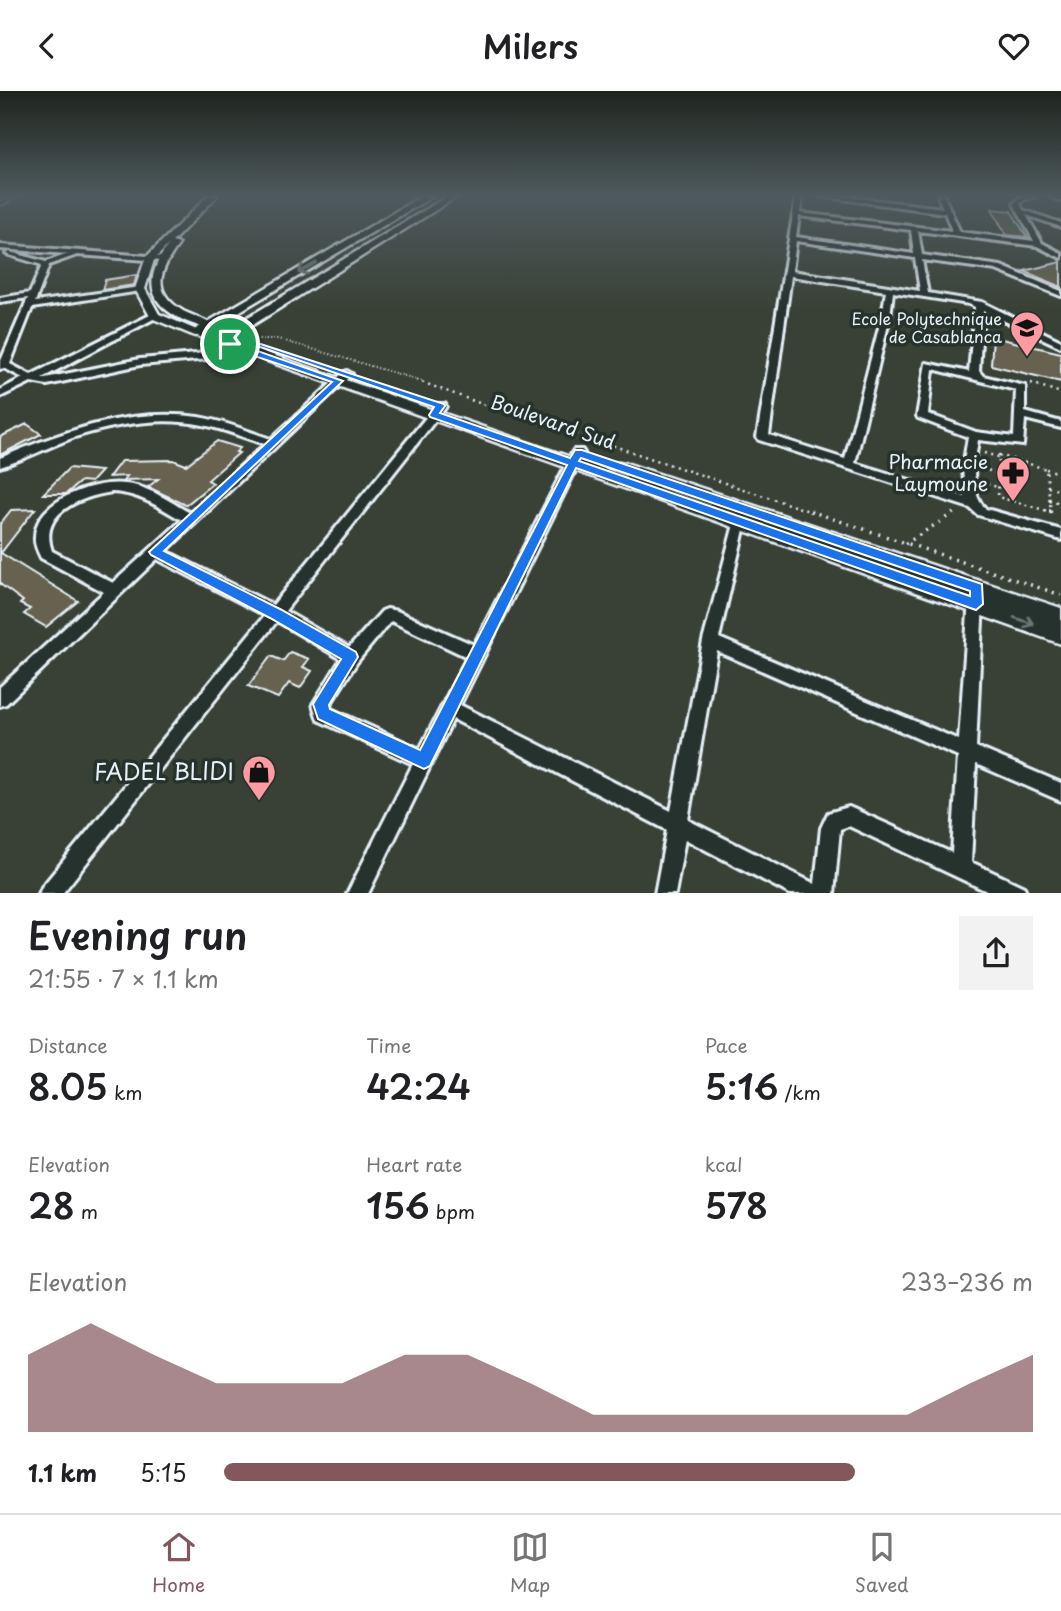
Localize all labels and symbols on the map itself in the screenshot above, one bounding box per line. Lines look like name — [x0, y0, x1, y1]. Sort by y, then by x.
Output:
one-way arrow — [297, 261, 317, 275]
place label: Ecole Polytechnique de Casablanca — [852, 306, 1002, 348]
school or university icon: Ecole Polytechnique de Casablanca — [1008, 309, 1046, 358]
pin — [200, 314, 260, 374]
street label: Boulevard Sud — [487, 387, 619, 455]
place label: Pharmacie Laymoune — [888, 447, 988, 497]
pharmacy icon: Pharmacie Laymoune — [994, 454, 1032, 503]
one-way arrow — [1012, 616, 1034, 628]
place label: FADEL BLIDI — [94, 753, 234, 788]
shop icon: FADEL BLIDI — [240, 753, 278, 802]

